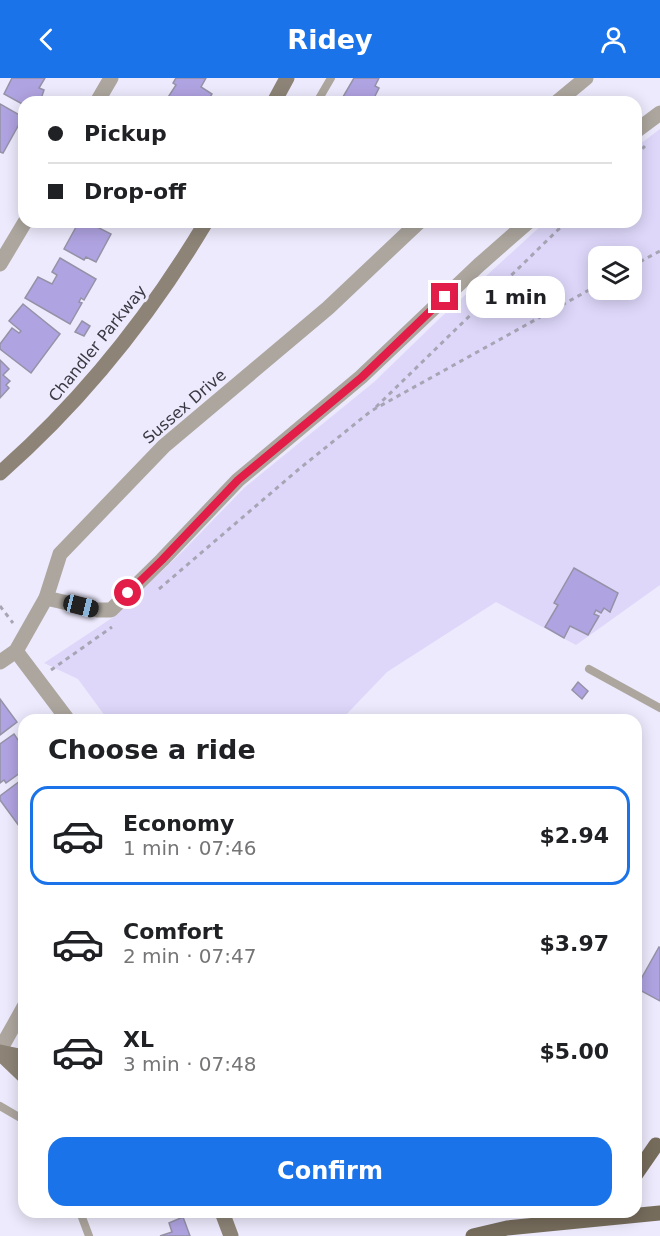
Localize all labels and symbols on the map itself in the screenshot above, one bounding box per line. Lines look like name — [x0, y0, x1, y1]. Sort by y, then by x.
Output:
callout: 1 min — [466, 276, 565, 318]
street label: Chandler Parkway — [45, 281, 150, 405]
route end — [431, 283, 458, 310]
street label: Sussex Drive — [139, 365, 230, 448]
route start — [114, 579, 141, 606]
car — [61, 593, 101, 619]

